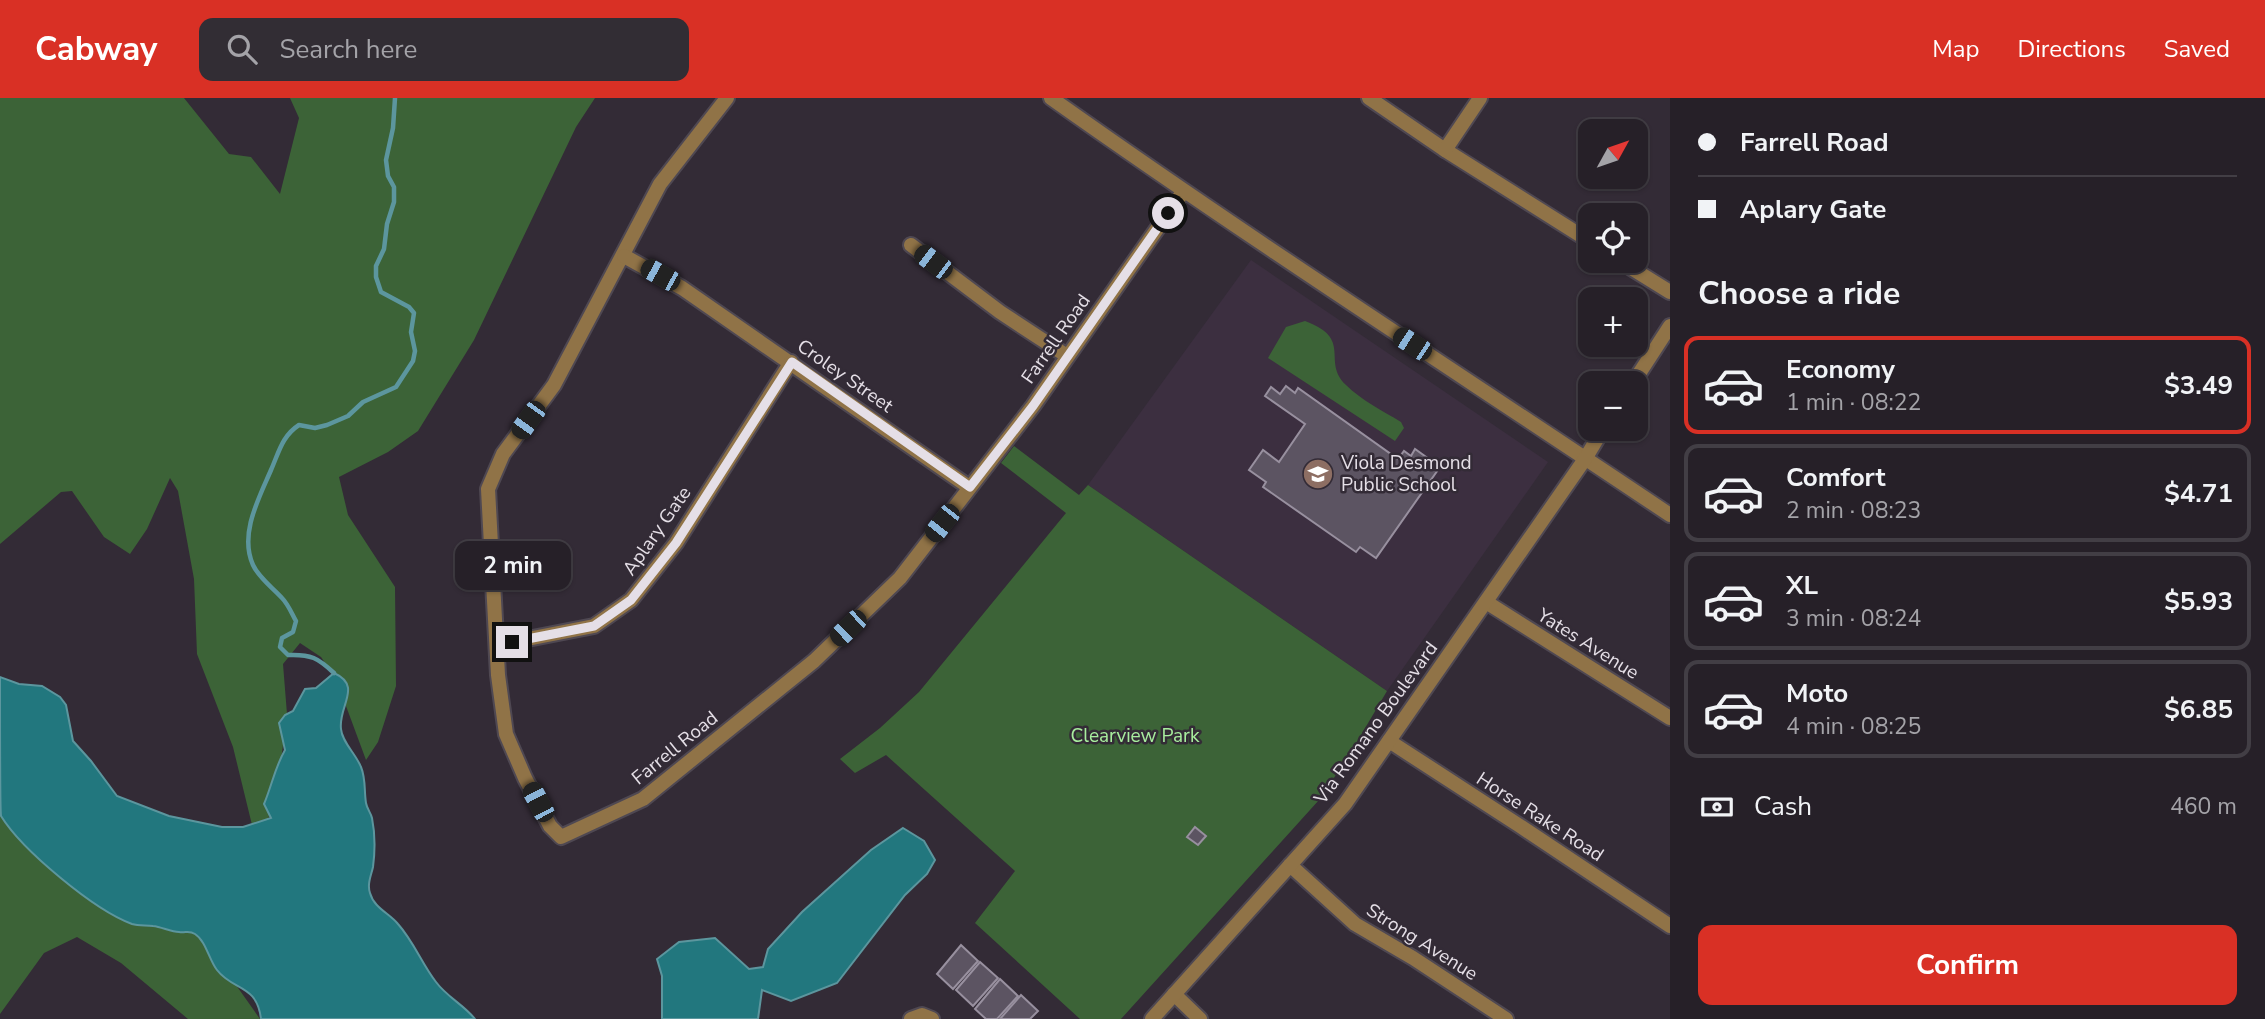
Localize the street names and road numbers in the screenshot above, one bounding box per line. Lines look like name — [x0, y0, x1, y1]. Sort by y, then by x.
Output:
street label: Farrell Road — [1016, 289, 1096, 389]
street label: Croley Street — [792, 333, 899, 419]
street label: Aplary Gate — [617, 481, 697, 581]
street label: Yates Avenue — [1531, 602, 1644, 686]
street label: Via Romano Boulevard — [1308, 636, 1444, 810]
street label: Farrell Road — [626, 705, 724, 791]
street label: Horse Rake Road — [1471, 766, 1609, 868]
street label: Strong Avenue — [1361, 897, 1483, 987]

